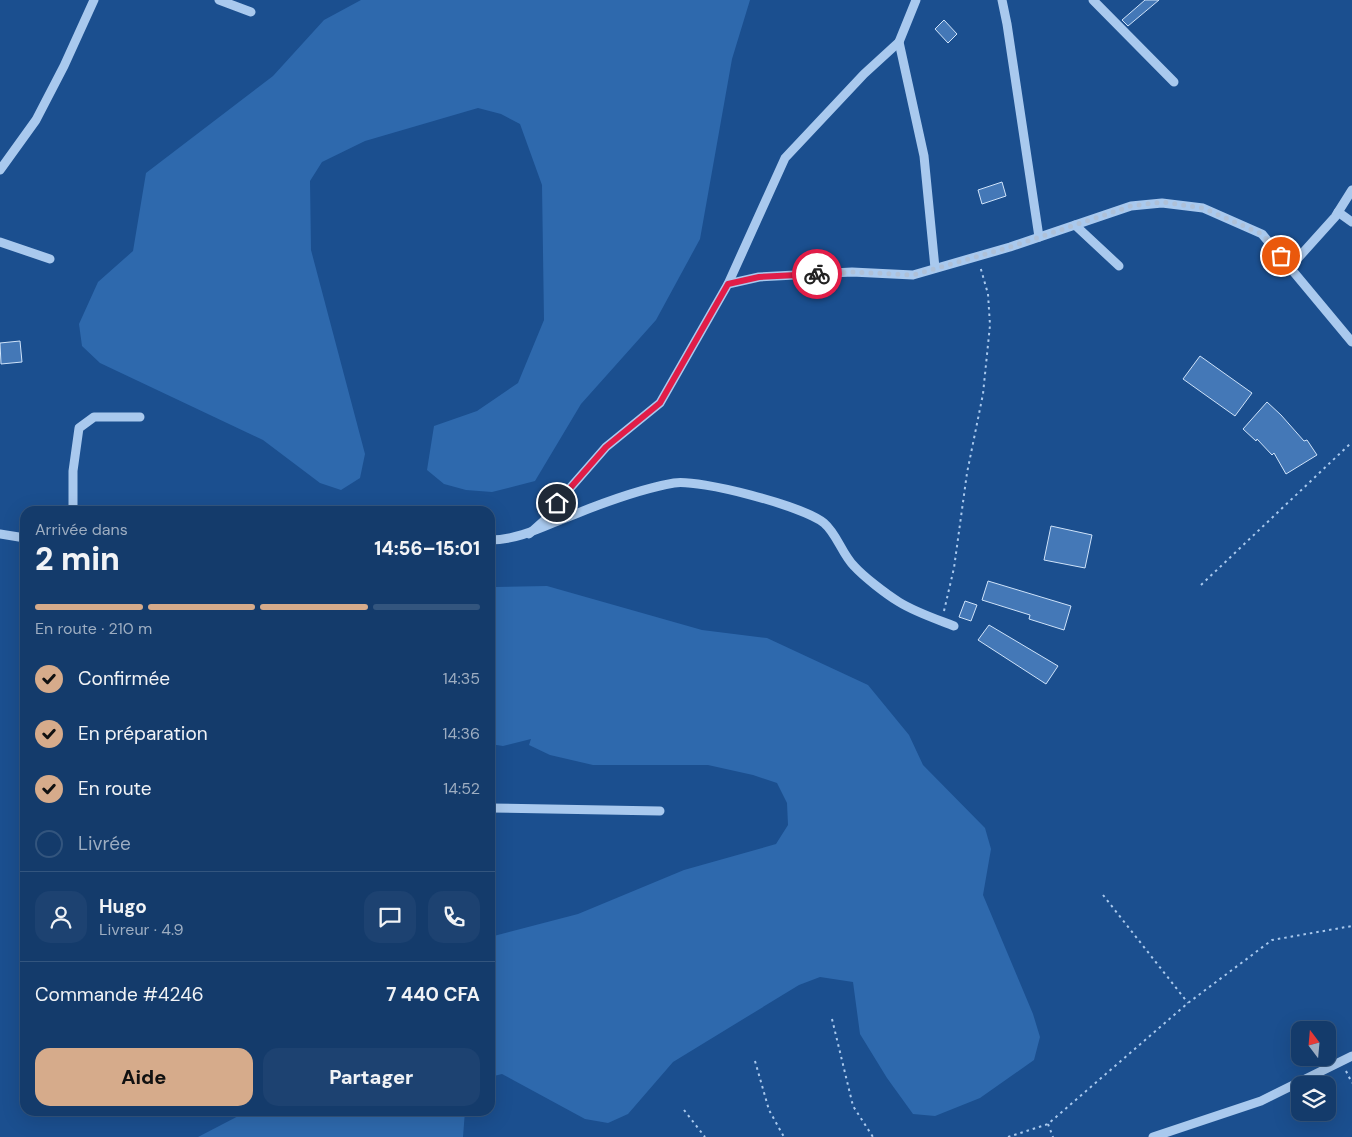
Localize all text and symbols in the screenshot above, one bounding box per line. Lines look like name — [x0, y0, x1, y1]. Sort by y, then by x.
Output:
pin — [1260, 235, 1302, 277]
icon: bag — [1267, 242, 1295, 270]
courier — [792, 249, 842, 299]
icon: bike — [803, 260, 831, 288]
pin — [536, 482, 578, 524]
icon: home — [543, 489, 571, 517]
text: Arrivée dans — [35, 519, 128, 540]
text: 14:56–15:01 — [374, 536, 480, 561]
text: 2 min — [35, 538, 120, 580]
text: En route · 210 m — [35, 618, 152, 639]
icon: check — [35, 665, 63, 693]
text: Confirmée — [78, 666, 170, 691]
text: 14:35 — [443, 668, 480, 689]
icon: check — [35, 720, 63, 748]
text: En préparation — [78, 721, 208, 746]
text: 14:36 — [443, 723, 480, 744]
icon: check — [35, 775, 63, 803]
text: En route — [78, 776, 152, 801]
text: 14:52 — [443, 778, 480, 799]
text: Livrée — [78, 831, 131, 856]
button: person — [35, 891, 87, 943]
button: chat — [364, 891, 416, 943]
button: phone — [428, 891, 480, 943]
text: Hugo — [99, 894, 147, 919]
text: Livreur · 4.9 — [99, 919, 184, 940]
text: Commande #4246 — [35, 982, 204, 1007]
text: 7 440 CFA — [386, 982, 480, 1007]
north arrow — [1291, 1021, 1336, 1066]
map controls — [1291, 1021, 1336, 1121]
button: Aide — [35, 1048, 253, 1106]
button: Partager — [263, 1048, 480, 1106]
button: layers — [1291, 1076, 1336, 1121]

